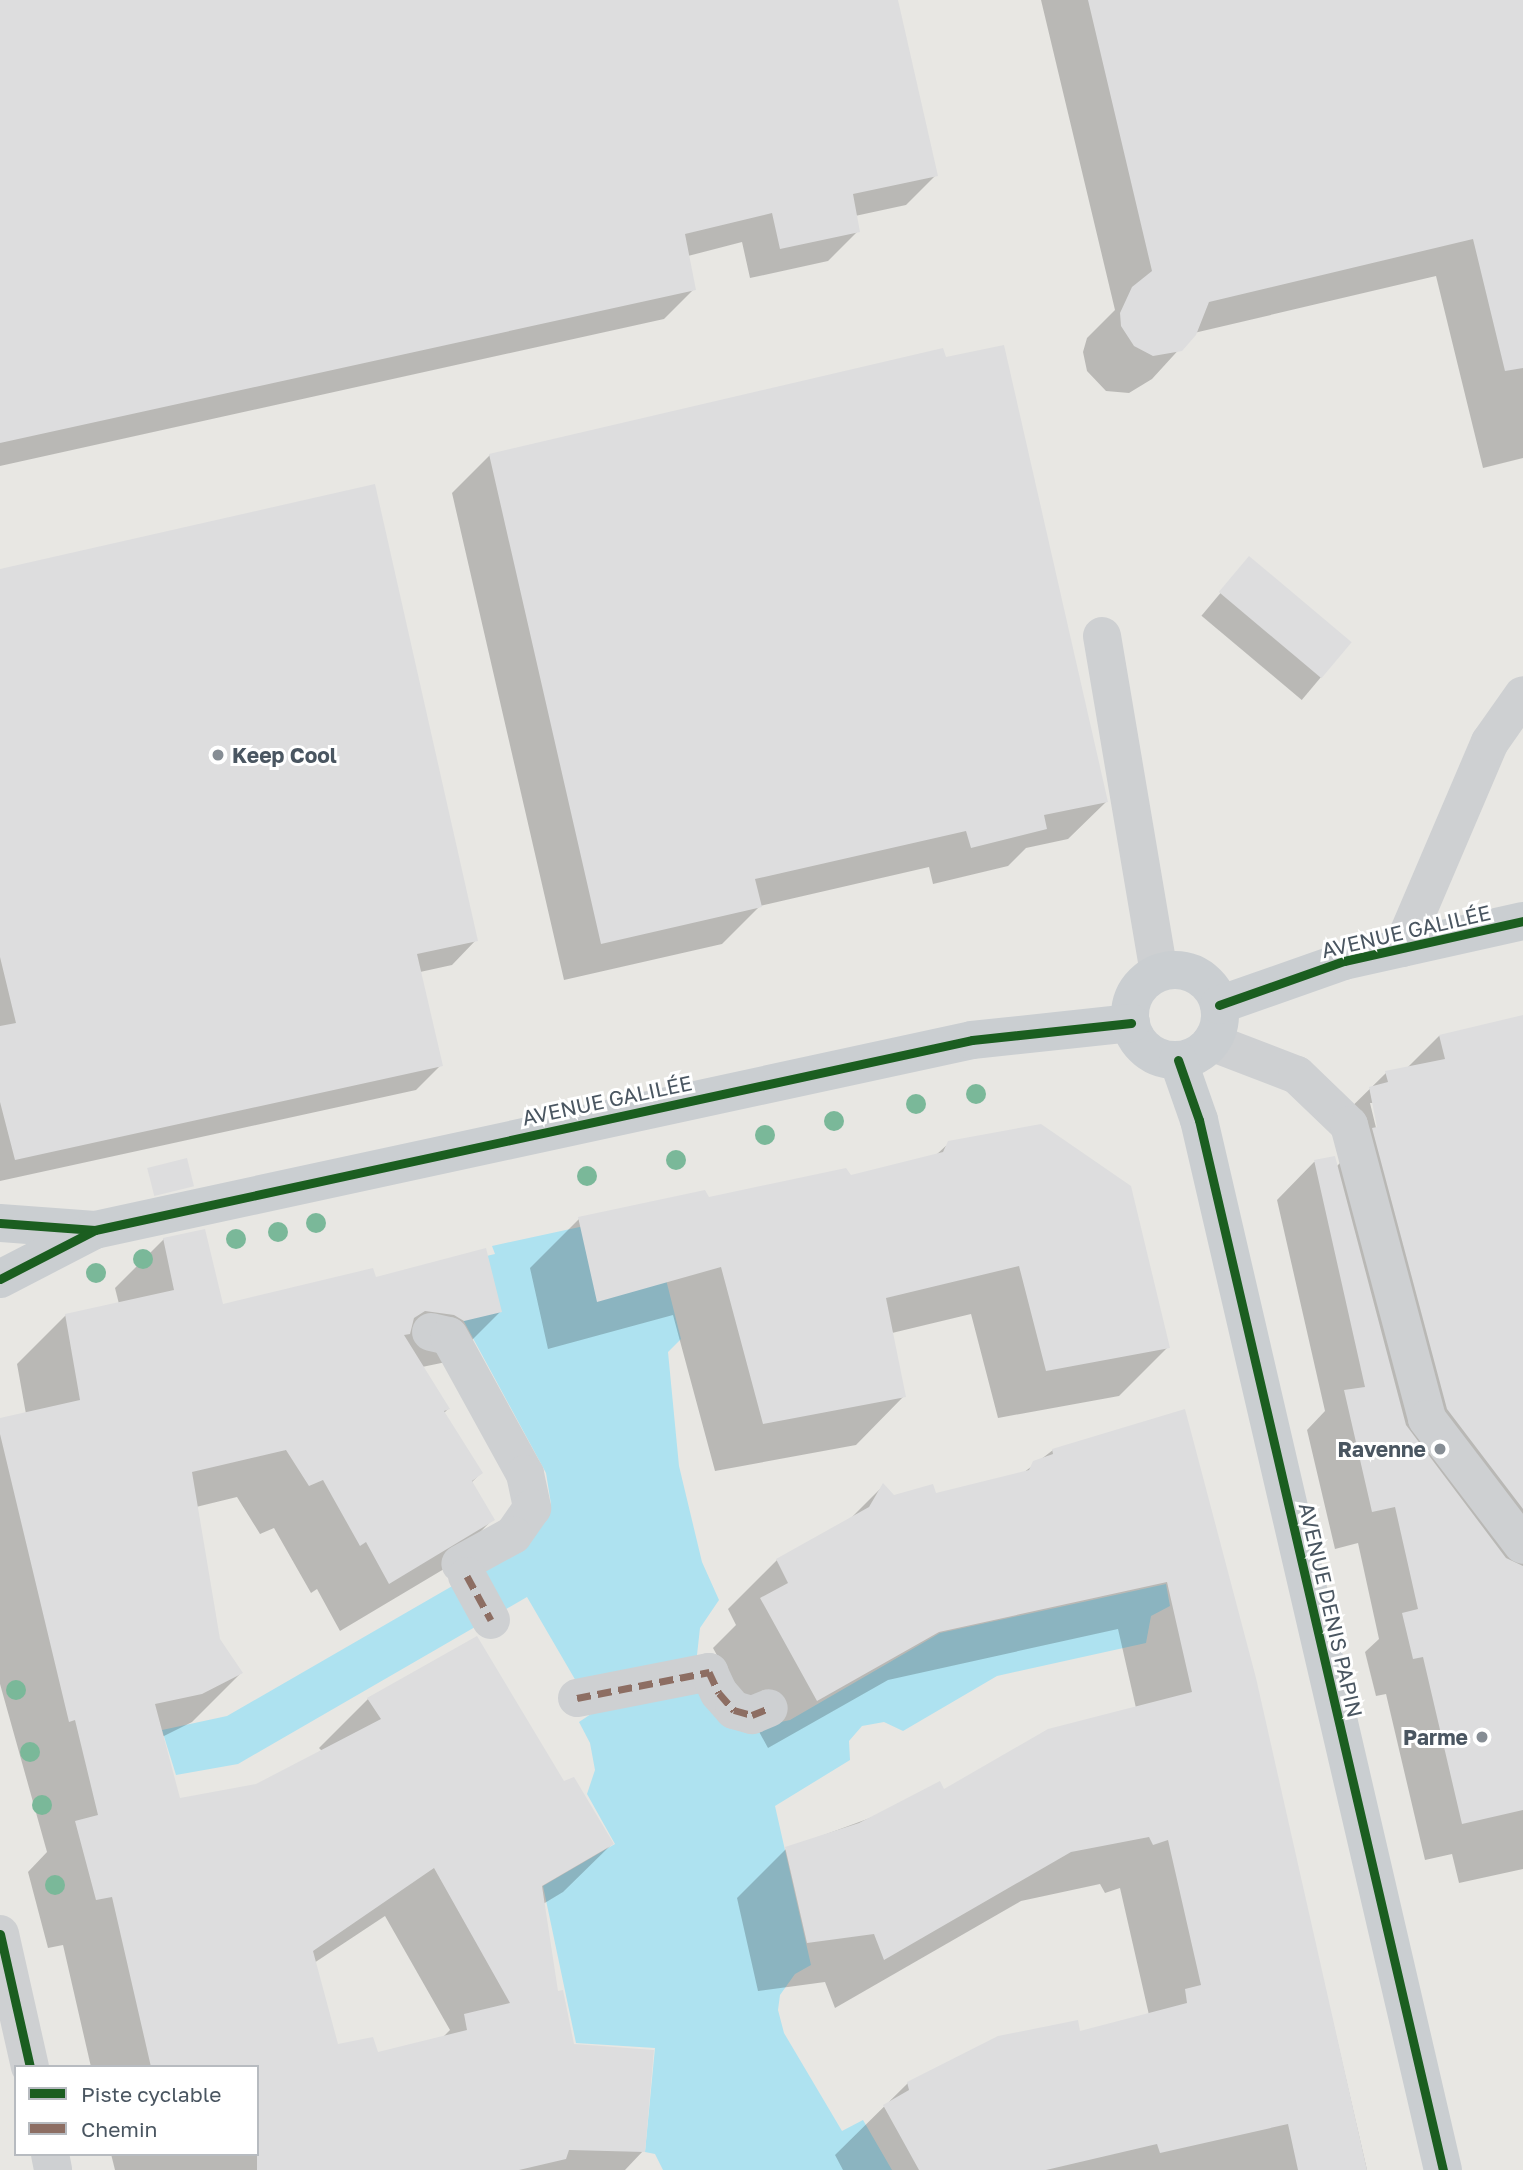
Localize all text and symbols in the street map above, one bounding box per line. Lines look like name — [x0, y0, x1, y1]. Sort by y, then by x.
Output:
place label: Keep Cool — [232, 742, 337, 768]
marker: Keep Cool — [210, 747, 226, 763]
street label: AVENUE GALILÉE — [1319, 899, 1493, 963]
street label: AVENUE GALILÉE — [520, 1070, 694, 1130]
place label: Ravenne — [1337, 1436, 1426, 1462]
marker: Ravenne — [1432, 1441, 1448, 1457]
street label: AVENUE DENIS PAPIN — [1294, 1500, 1368, 1720]
place label: Parme — [1403, 1724, 1468, 1750]
marker: Parme — [1474, 1729, 1490, 1745]
legend — [14, 2065, 259, 2156]
text: Piste cyclable — [81, 2081, 221, 2107]
text: Chemin — [81, 2116, 158, 2142]

